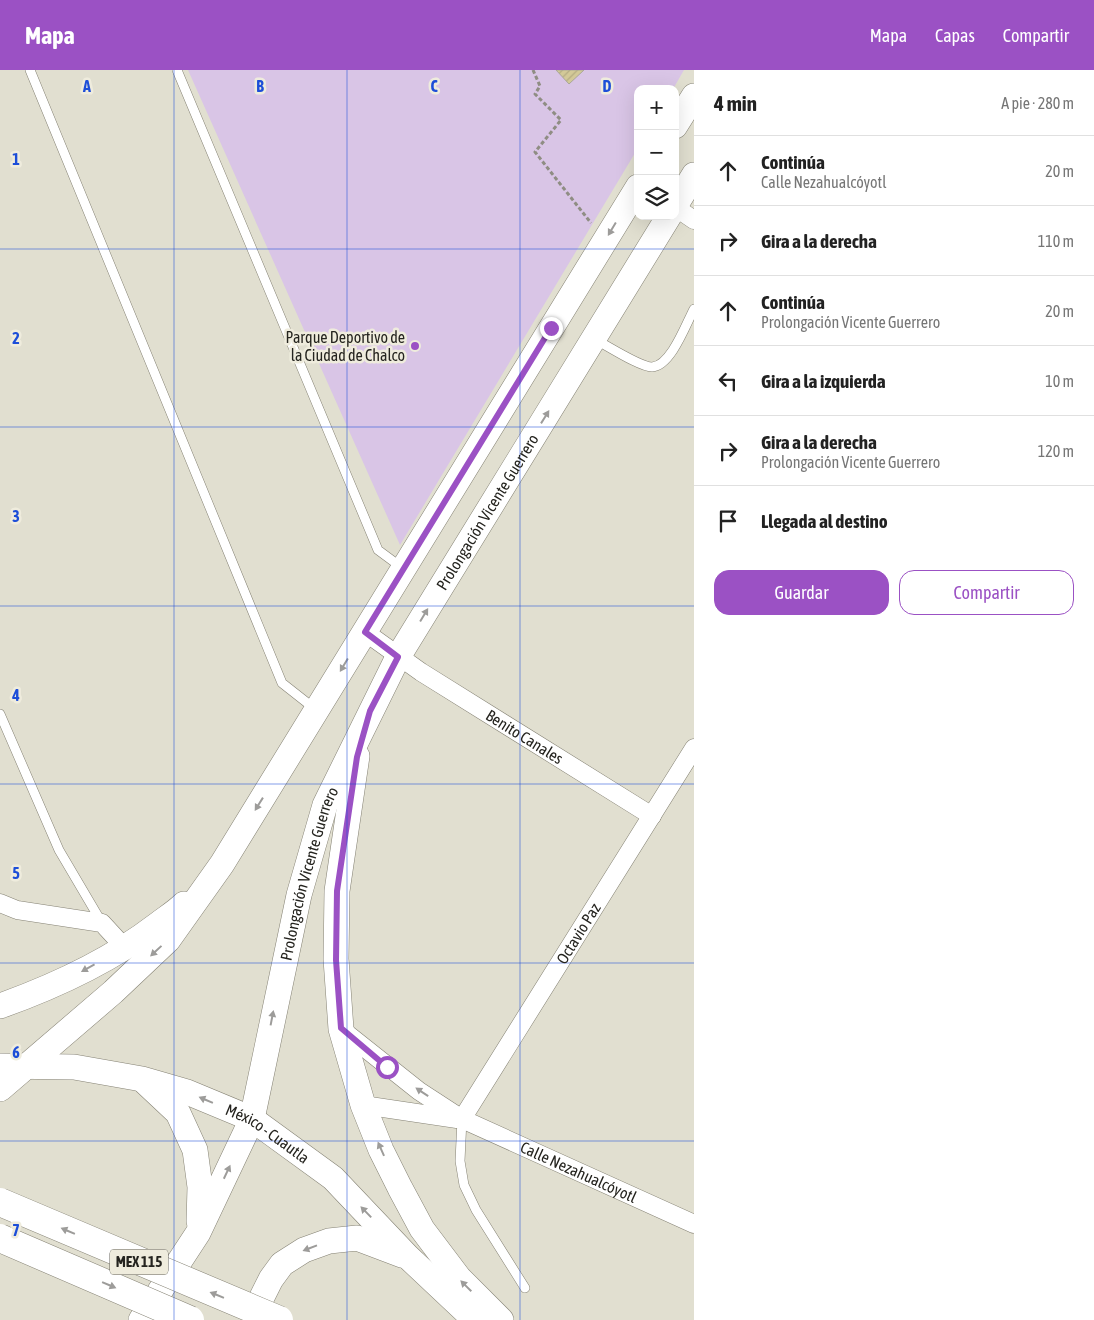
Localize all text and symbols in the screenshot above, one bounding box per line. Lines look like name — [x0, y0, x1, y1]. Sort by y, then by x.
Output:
text: Mapa — [25, 22, 75, 49]
text: Mapa — [870, 25, 907, 46]
text: Capas — [935, 25, 975, 46]
text: Compartir — [1003, 25, 1069, 46]
text: A — [82, 77, 91, 95]
text: B — [256, 77, 264, 95]
text: C — [430, 77, 438, 95]
text: D — [603, 77, 612, 95]
map controls — [634, 85, 679, 220]
button: + — [634, 85, 679, 130]
text: 4 min — [714, 91, 757, 115]
text: A pie · 280 m — [1001, 94, 1074, 112]
button: − — [634, 130, 679, 175]
text: 1 — [12, 150, 20, 168]
text: Continúa — [761, 151, 825, 173]
icon: ahead — [714, 157, 742, 185]
text: 20 m — [1045, 162, 1074, 180]
text: Calle Nezahualcóyotl — [761, 173, 886, 191]
button: layers — [634, 175, 679, 220]
one-way arrow — [608, 222, 617, 235]
icon: right — [714, 227, 742, 255]
text: Gira a la derecha — [761, 230, 877, 252]
text: 110 m — [1038, 232, 1074, 250]
text: Continúa — [761, 291, 825, 313]
icon: ahead — [714, 297, 742, 325]
text: 20 m — [1045, 302, 1074, 320]
text: Prolongación Vicente Guerrero — [761, 313, 940, 331]
route end — [540, 317, 563, 340]
place label: Parque Deportivo de la Ciudad de Chalco — [285, 328, 405, 364]
text: 2 — [12, 329, 20, 347]
marker: Parque Deportivo de la Ciudad de Chalco — [409, 340, 421, 352]
icon: left — [714, 367, 742, 395]
text: Gira a la izquierda — [761, 370, 886, 392]
text: 10 m — [1045, 372, 1074, 390]
one-way arrow — [541, 410, 550, 423]
street label: Prolongación Vicente Guerrero — [432, 431, 542, 593]
text: Gira a la derecha — [761, 431, 877, 453]
icon: right — [714, 437, 742, 465]
text: 120 m — [1038, 442, 1074, 460]
text: Prolongación Vicente Guerrero — [761, 453, 940, 471]
text: 3 — [12, 507, 20, 525]
icon: arrive — [714, 507, 742, 535]
text: Llegada al destino — [761, 510, 888, 532]
button: Guardar — [714, 570, 889, 615]
button: Compartir — [899, 570, 1074, 615]
one-way arrow — [419, 608, 428, 622]
one-way arrow — [339, 659, 349, 672]
text: 4 — [11, 686, 20, 704]
street label: Benito Canales — [483, 706, 567, 768]
street label: Prolongación Vicente Guerrero — [276, 784, 341, 962]
one-way arrow — [255, 798, 264, 811]
text: 5 — [12, 864, 20, 882]
street label: Octavio Paz — [552, 899, 604, 967]
one-way arrow — [150, 945, 162, 957]
one-way arrow — [81, 964, 95, 973]
one-way arrow — [268, 1010, 276, 1025]
text: 6 — [12, 1043, 20, 1061]
route start — [376, 1056, 399, 1079]
one-way arrow — [415, 1088, 428, 1097]
one-way arrow — [199, 1095, 213, 1103]
street label: México - Cuautla — [223, 1100, 313, 1167]
street label: Calle Nezahualcóyotl — [518, 1138, 640, 1206]
one-way arrow — [376, 1142, 384, 1156]
one-way arrow — [222, 1165, 231, 1180]
one-way arrow — [360, 1206, 372, 1218]
text: 7 — [12, 1221, 20, 1239]
one-way arrow — [61, 1227, 75, 1235]
one-way arrow — [302, 1244, 317, 1252]
road number: MEX 115 — [110, 1250, 168, 1274]
one-way arrow — [461, 1280, 473, 1292]
one-way arrow — [102, 1282, 116, 1290]
one-way arrow — [209, 1291, 224, 1299]

